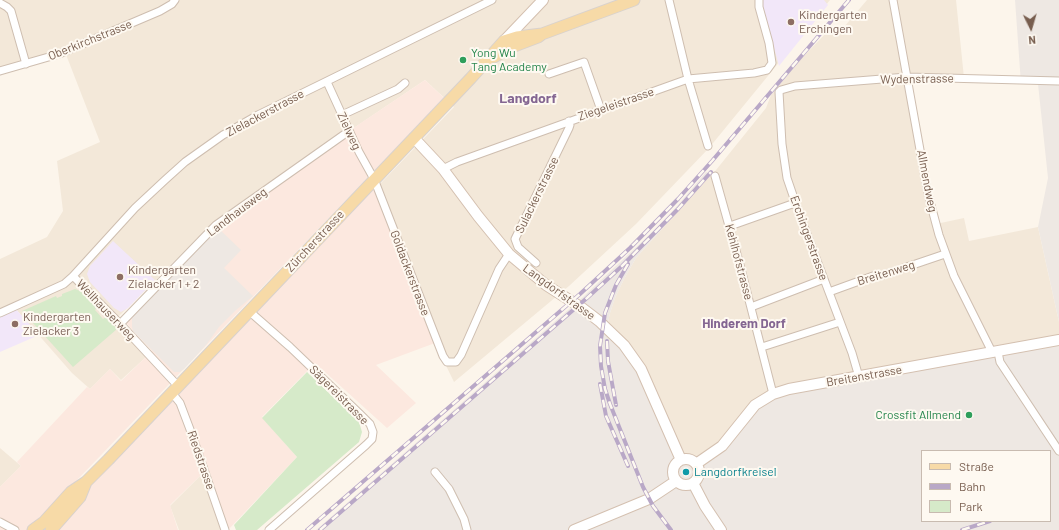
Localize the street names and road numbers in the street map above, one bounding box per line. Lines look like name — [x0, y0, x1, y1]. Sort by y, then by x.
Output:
street label: Oberkirchstrasse — [46, 17, 134, 63]
street label: Wydenstrasse — [880, 71, 954, 87]
street label: Ziegeleistrasse — [576, 84, 656, 124]
street label: Zielackerstrasse — [224, 86, 306, 140]
street label: Zielweg — [334, 110, 364, 152]
street label: Allmendweg — [914, 149, 940, 213]
street label: Sulackerstrasse — [512, 154, 562, 236]
street label: Landhausweg — [204, 185, 270, 239]
street label: Erchingerstrasse — [787, 194, 831, 282]
street label: Zürcherstrasse — [283, 207, 347, 275]
street label: Kehlhofstrasse — [722, 222, 756, 302]
street label: Goldackerstrasse — [387, 228, 433, 318]
street label: Breitenweg — [855, 257, 917, 289]
street label: Langdorfstrasse — [520, 261, 598, 323]
street label: Wellhauserweg — [73, 277, 139, 343]
street label: Sägereistrasse — [306, 362, 372, 428]
street label: Breitenstrasse — [825, 362, 903, 390]
street label: Riedstrasse — [184, 428, 218, 492]

